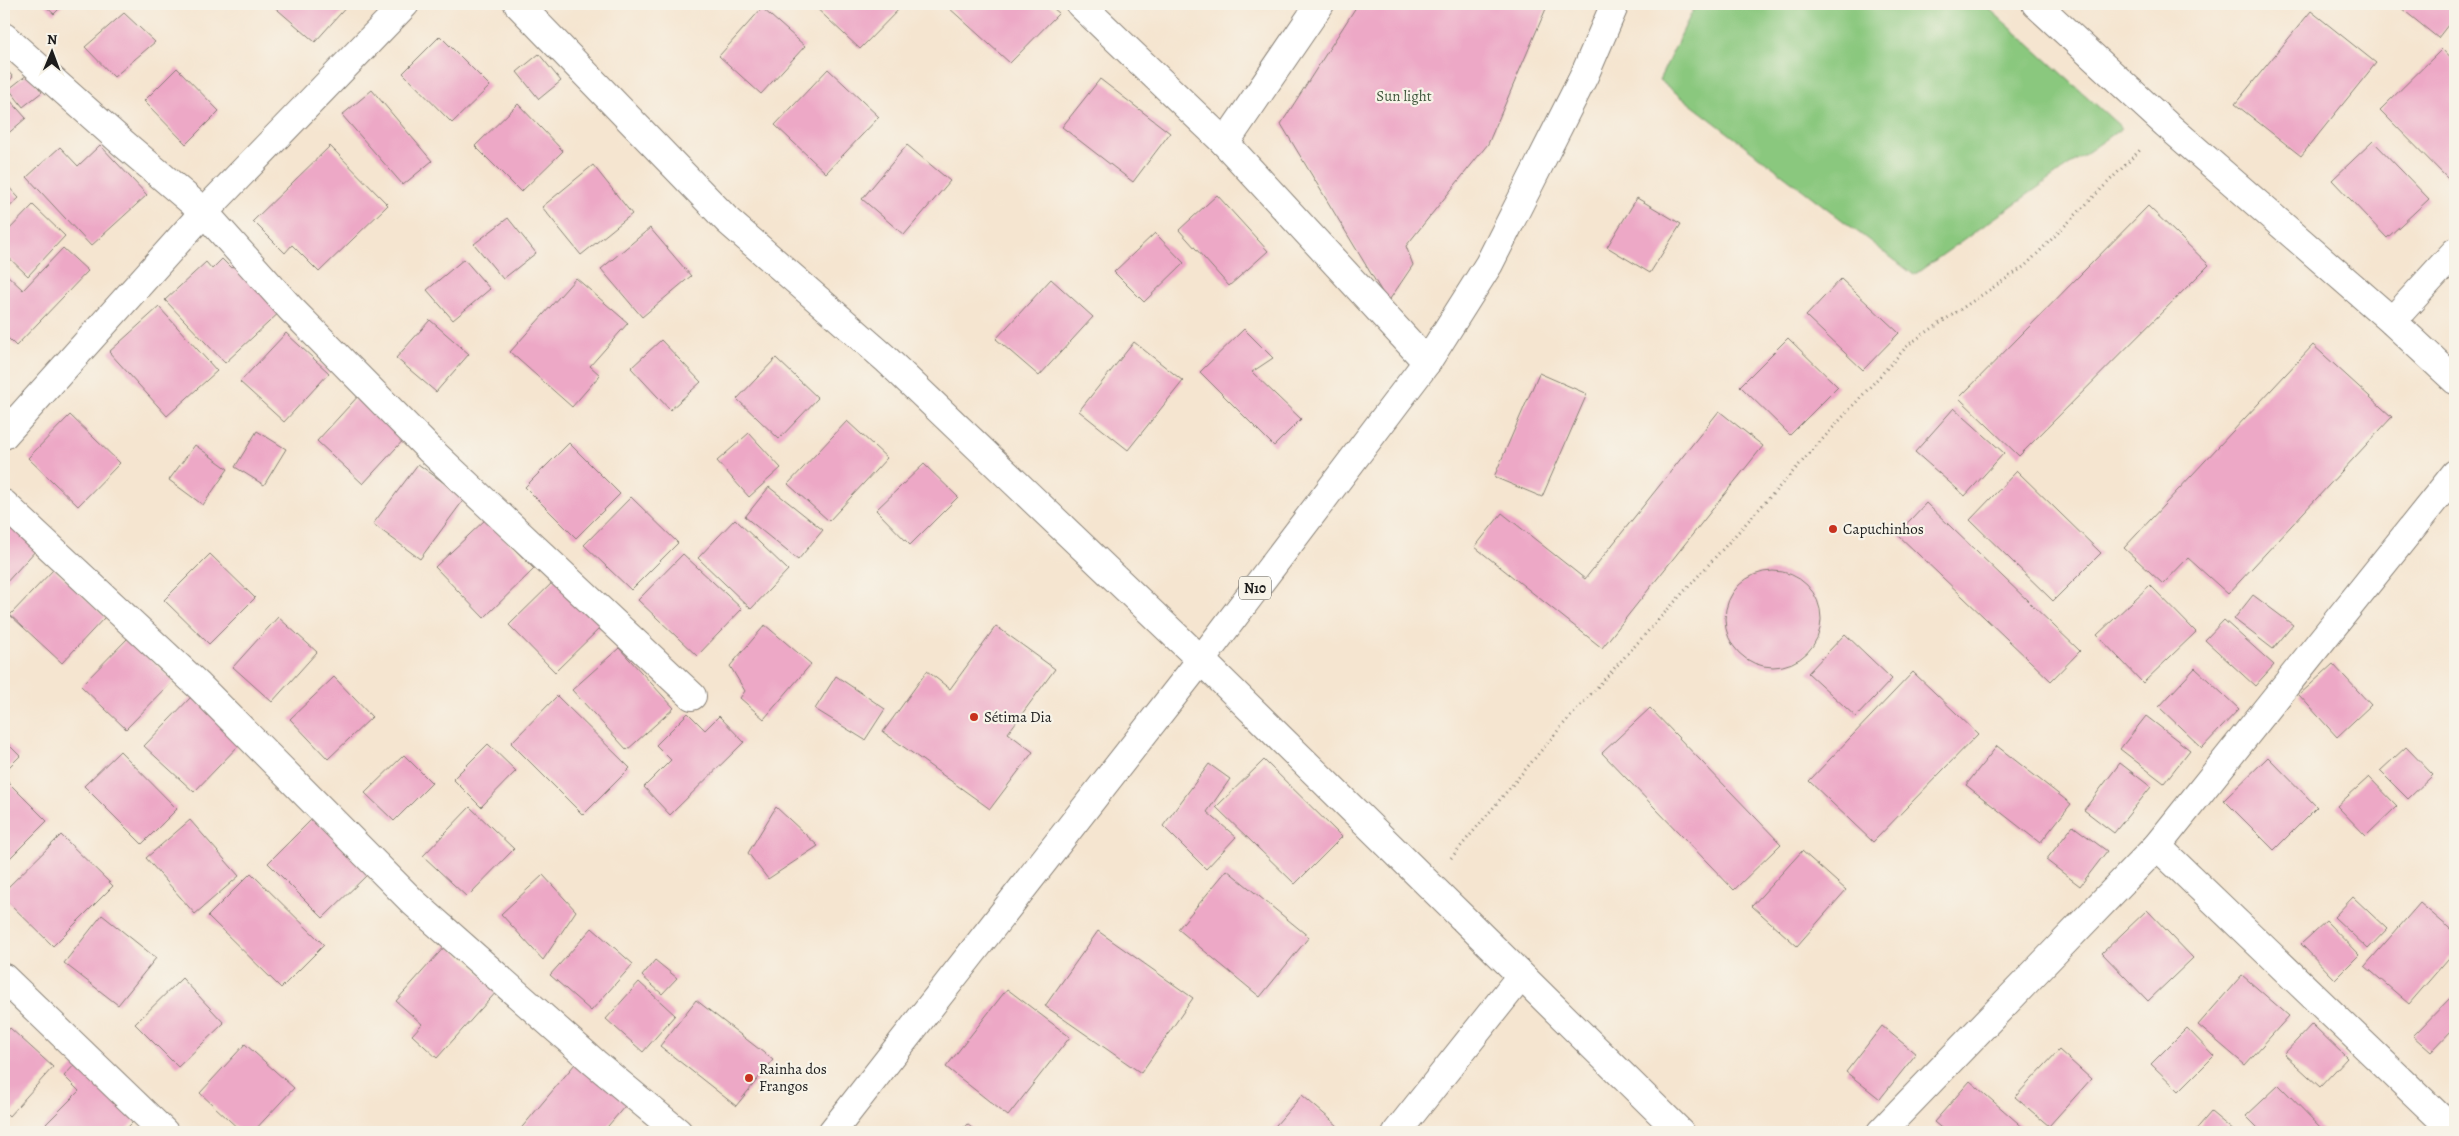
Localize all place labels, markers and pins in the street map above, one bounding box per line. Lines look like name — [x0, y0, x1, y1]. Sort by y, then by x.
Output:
place label: Capuchinhos — [1843, 519, 1924, 539]
marker: Capuchinhos — [1827, 523, 1839, 535]
place label: Sétima Dia — [984, 707, 1052, 727]
marker: Sétima Dia — [968, 711, 980, 723]
place label: Rainha dos Frangos — [759, 1059, 827, 1096]
marker: Rainha dos Frangos — [743, 1072, 755, 1084]

